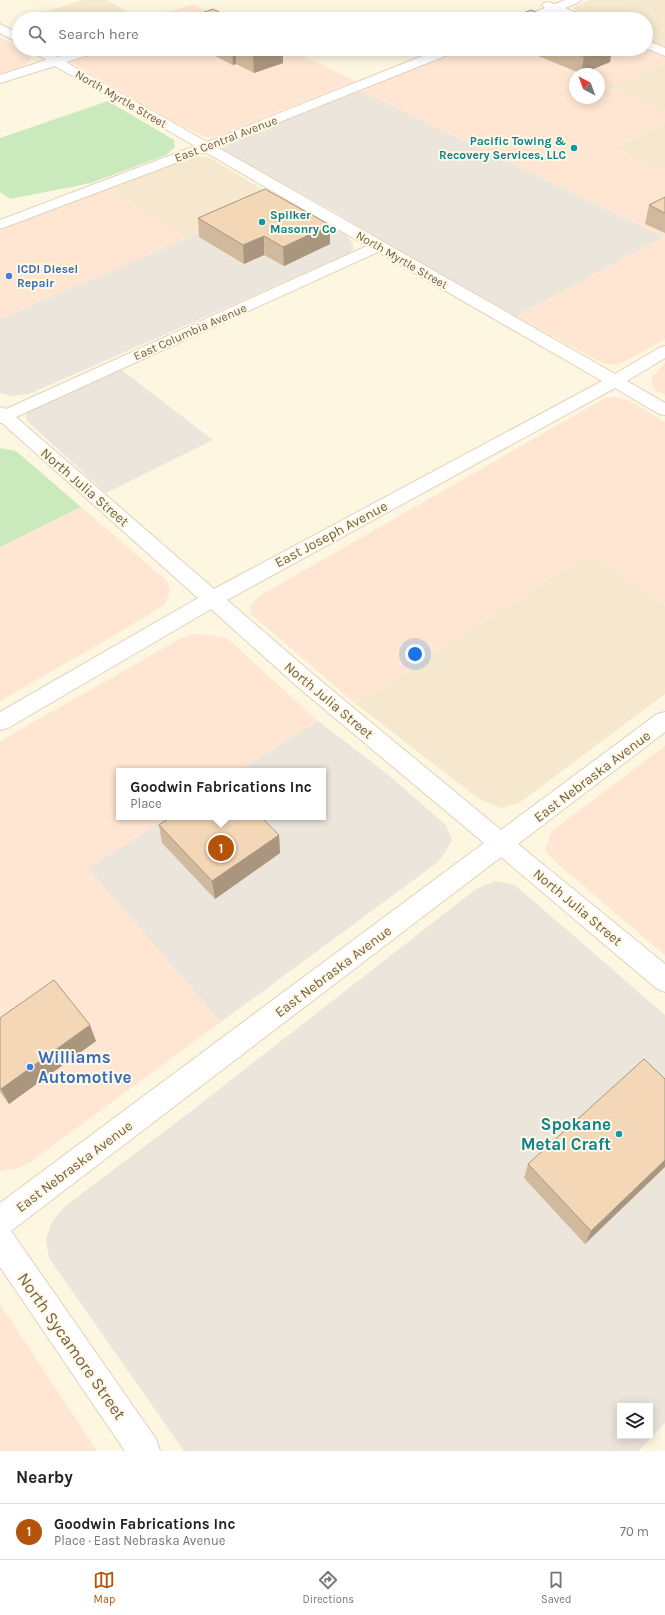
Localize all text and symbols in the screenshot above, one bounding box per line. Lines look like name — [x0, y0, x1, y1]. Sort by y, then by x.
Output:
search box — [12, 12, 653, 56]
icon: search — [26, 23, 48, 45]
text: Search here — [58, 25, 139, 43]
street label: North Myrtle Street — [73, 67, 170, 131]
north arrow — [569, 68, 605, 104]
street label: East Central Avenue — [173, 113, 279, 165]
place label: Pacific Towing & Recovery Services, LLC — [439, 134, 566, 162]
marker: Pacific Towing & Recovery Services, LLC — [569, 143, 579, 153]
place label: Spilker Masonry Co — [270, 208, 337, 236]
marker: Spilker Masonry Co — [257, 217, 267, 227]
street label: North Myrtle Street — [354, 228, 451, 292]
place label: ICDI Diesel Repair — [17, 262, 78, 290]
marker: ICDI Diesel Repair — [4, 271, 14, 281]
street label: East Columbia Avenue — [131, 301, 249, 363]
street label: North Julia Street — [37, 445, 132, 530]
street label: East Joseph Avenue — [272, 497, 391, 571]
your location — [405, 644, 425, 664]
street label: North Julia Street — [281, 658, 377, 743]
street label: East Nebraska Avenue — [531, 727, 654, 826]
popup — [116, 768, 326, 820]
text: Goodwin Fabrications Inc — [130, 778, 312, 796]
text: Place — [130, 796, 162, 811]
pin: 1 — [208, 833, 234, 863]
street label: North Julia Street — [530, 865, 626, 950]
street label: East Nebraska Avenue — [272, 922, 395, 1021]
place label: Williams Automotive — [38, 1047, 132, 1087]
marker: Williams Automotive — [25, 1062, 35, 1072]
place label: Spokane Metal Craft — [521, 1114, 611, 1154]
street label: East Nebraska Avenue — [13, 1117, 136, 1216]
marker: Spokane Metal Craft — [614, 1129, 624, 1139]
street label: North Sycamore Street — [14, 1269, 130, 1423]
map controls — [617, 1403, 653, 1439]
button: layers — [617, 1403, 653, 1439]
text: Nearby — [16, 1467, 73, 1487]
text: Goodwin Fabrications Inc — [54, 1515, 235, 1533]
text: 1 — [27, 1524, 31, 1539]
text: 70 m — [620, 1524, 649, 1539]
text: Place · East Nebraska Avenue — [54, 1533, 225, 1548]
tab: Map — [93, 1569, 115, 1606]
tab: Directions — [302, 1569, 354, 1606]
tab: Saved — [541, 1569, 572, 1606]

